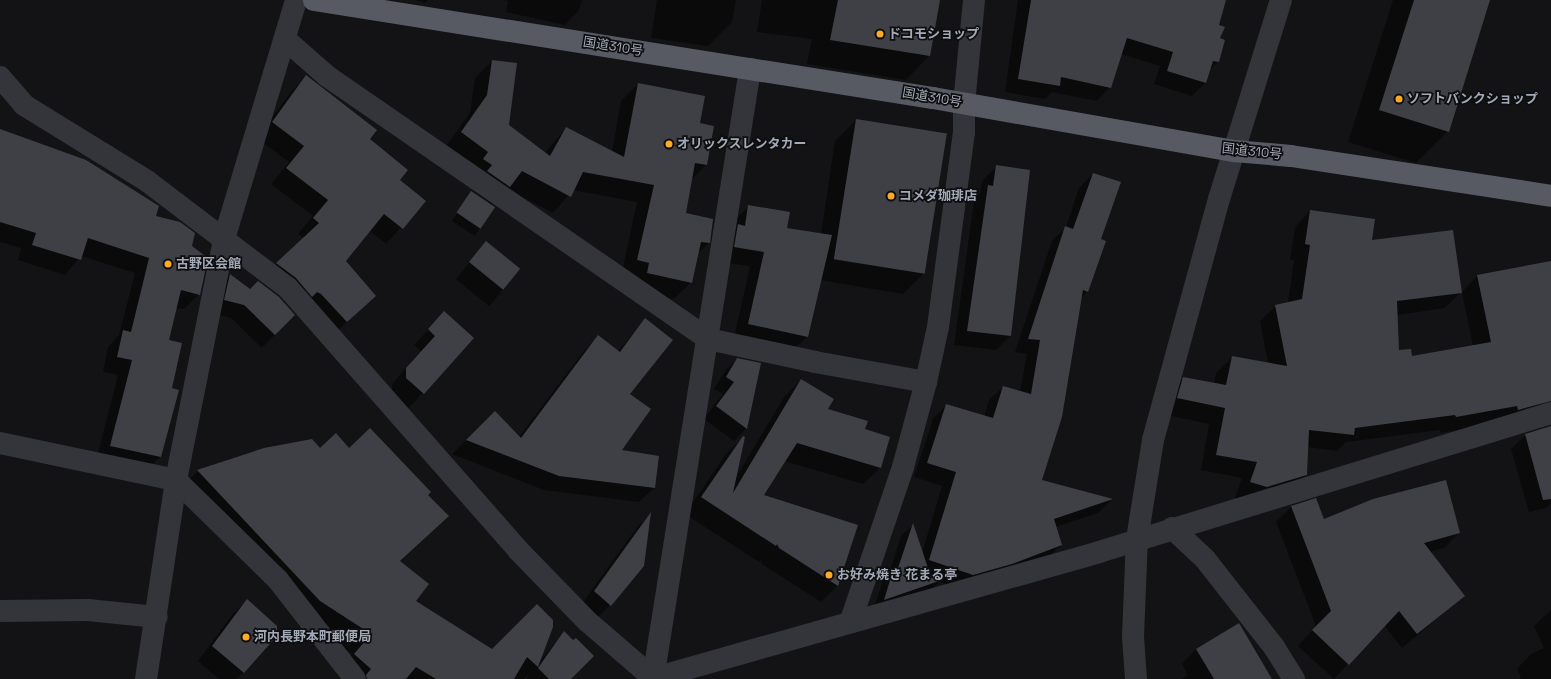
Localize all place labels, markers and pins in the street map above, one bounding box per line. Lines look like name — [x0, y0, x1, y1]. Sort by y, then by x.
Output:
place label: ドコモショップ — [888, 26, 979, 42]
marker: ドコモショップ — [875, 29, 885, 39]
place label: ソフトバンクショップ — [1407, 91, 1537, 107]
marker: ソフトバンクショップ — [1394, 94, 1404, 104]
place label: オリックスレンタカー — [677, 136, 807, 152]
marker: オリックスレンタカー — [664, 139, 674, 149]
place label: コメダ珈琲店 — [899, 188, 977, 204]
marker: コメダ珈琲店 — [886, 191, 896, 201]
place label: 古野区会館 — [176, 256, 241, 272]
marker: 古野区会館 — [163, 259, 173, 269]
place label: お好み焼き 花まる亭 — [837, 567, 957, 583]
marker: お好み焼き 花まる亭 — [824, 570, 834, 580]
place label: 河内長野本町郵便局 — [254, 629, 371, 645]
marker: 河内長野本町郵便局 — [241, 632, 251, 642]

